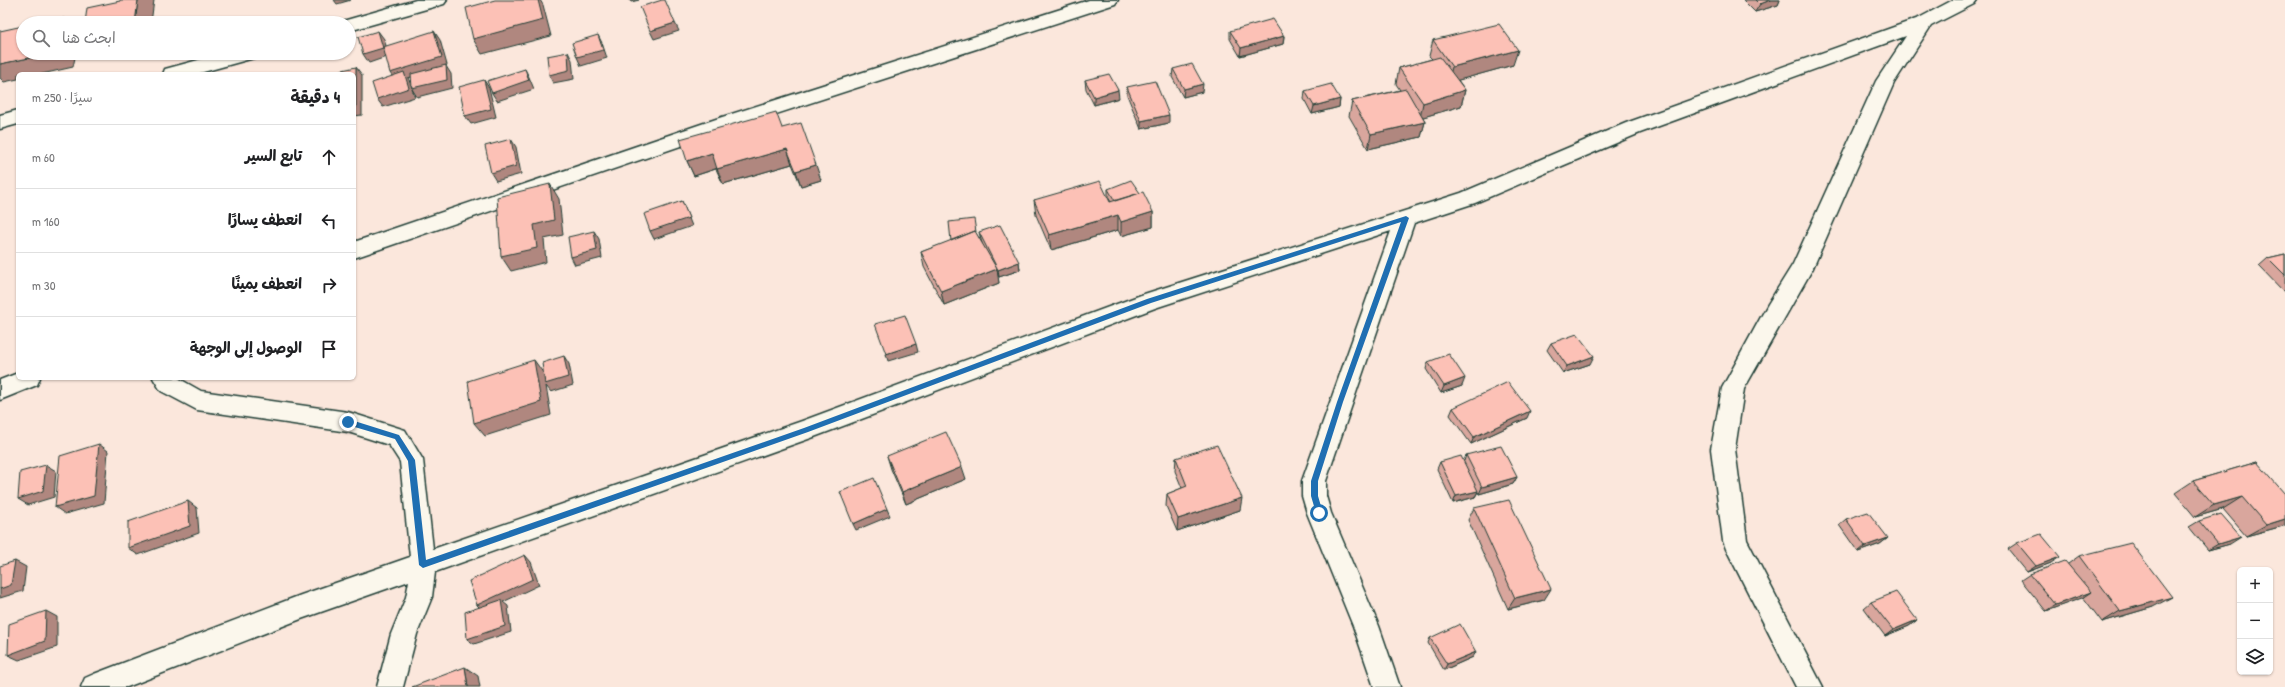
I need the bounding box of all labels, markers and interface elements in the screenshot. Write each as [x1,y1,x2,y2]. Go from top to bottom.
search box [16,16,356,60]
icon: search [30,27,52,49]
text: ابحث هنا [62,27,116,48]
text: 4 دقيقة [290,85,340,108]
text: سيرًا · 250 m [32,88,92,106]
text: تابع السير [245,145,302,166]
icon: ahead [318,146,340,168]
text: 60 m [32,148,55,166]
text: انعطف يسارًا [228,209,302,230]
icon: left [318,210,340,232]
text: 160 m [32,212,60,230]
text: انعطف يمينًا [232,273,302,294]
icon: right [318,274,340,296]
text: 30 m [32,276,56,294]
text: الوصول إلى الوجهة [190,337,302,358]
icon: arrive [318,338,340,360]
route end [339,413,357,431]
route start [1310,504,1328,522]
map controls [2237,567,2273,675]
button: + [2237,567,2273,603]
button: − [2237,603,2273,639]
button: layers [2237,639,2273,675]

